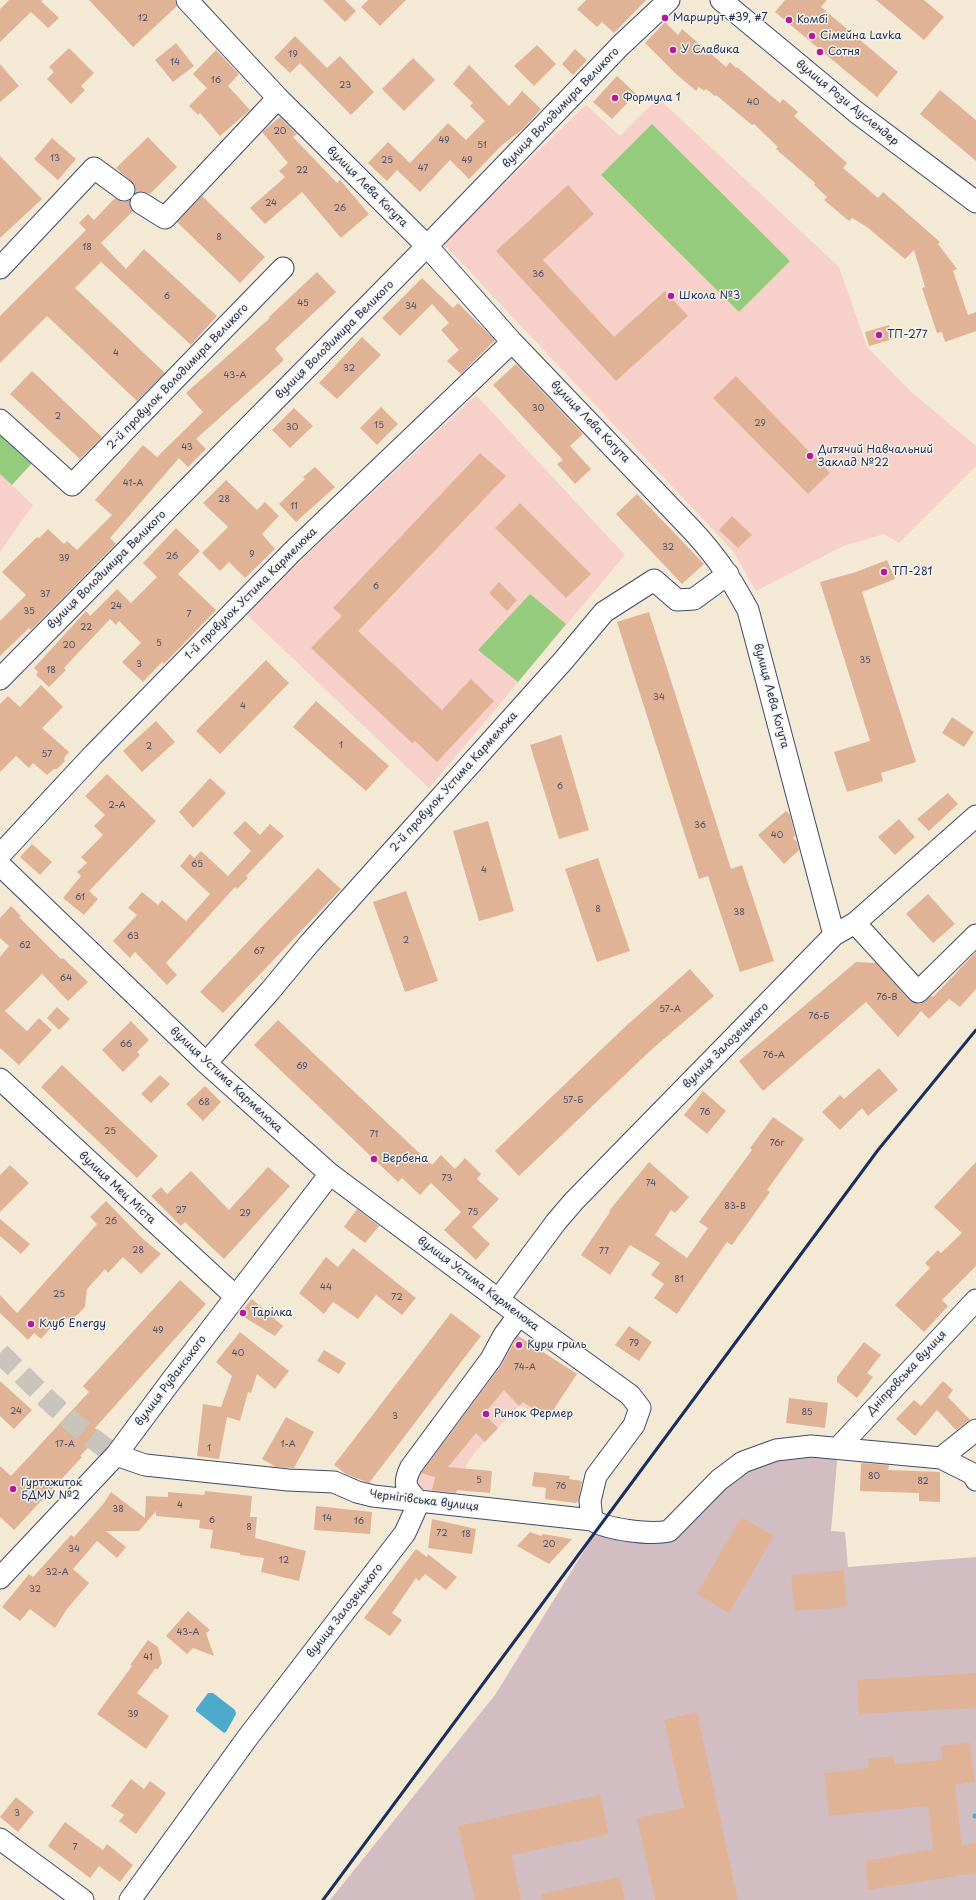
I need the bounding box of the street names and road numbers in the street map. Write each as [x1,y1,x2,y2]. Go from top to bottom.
street label: вулиця Володимира Великого [500,45,622,171]
street label: вулиця Рози Ауслендер [793,57,901,149]
street label: вулиця Лева Когута [324,144,410,230]
street label: вулиця Володимира Великого [273,278,397,402]
street label: 2-й провулок Володимира Великого [105,301,251,453]
street label: вулиця Лева Когута [548,378,632,466]
street label: вулиця Володимира Великого [45,508,169,632]
street label: 1-й провулок Устима Кармелюка [182,525,320,663]
street label: вулиця Лева Когута [751,642,791,750]
street label: 2-й провулок Устима Кармелюка [388,709,520,855]
street label: вулиця Залозецького [680,1000,772,1092]
street label: вулиця Устима Кармелюка [167,1024,285,1136]
street label: вулиця Мец Міста [76,1149,158,1227]
street label: вулиця Устима Кармелюка [415,1234,541,1334]
street label: Дніпровська вулиця [865,1328,949,1418]
street label: вулиця Руданського [133,1333,209,1429]
street label: Чернігівська вулиця [368,1488,480,1514]
street label: вулиця Залозецького [304,1561,386,1661]

